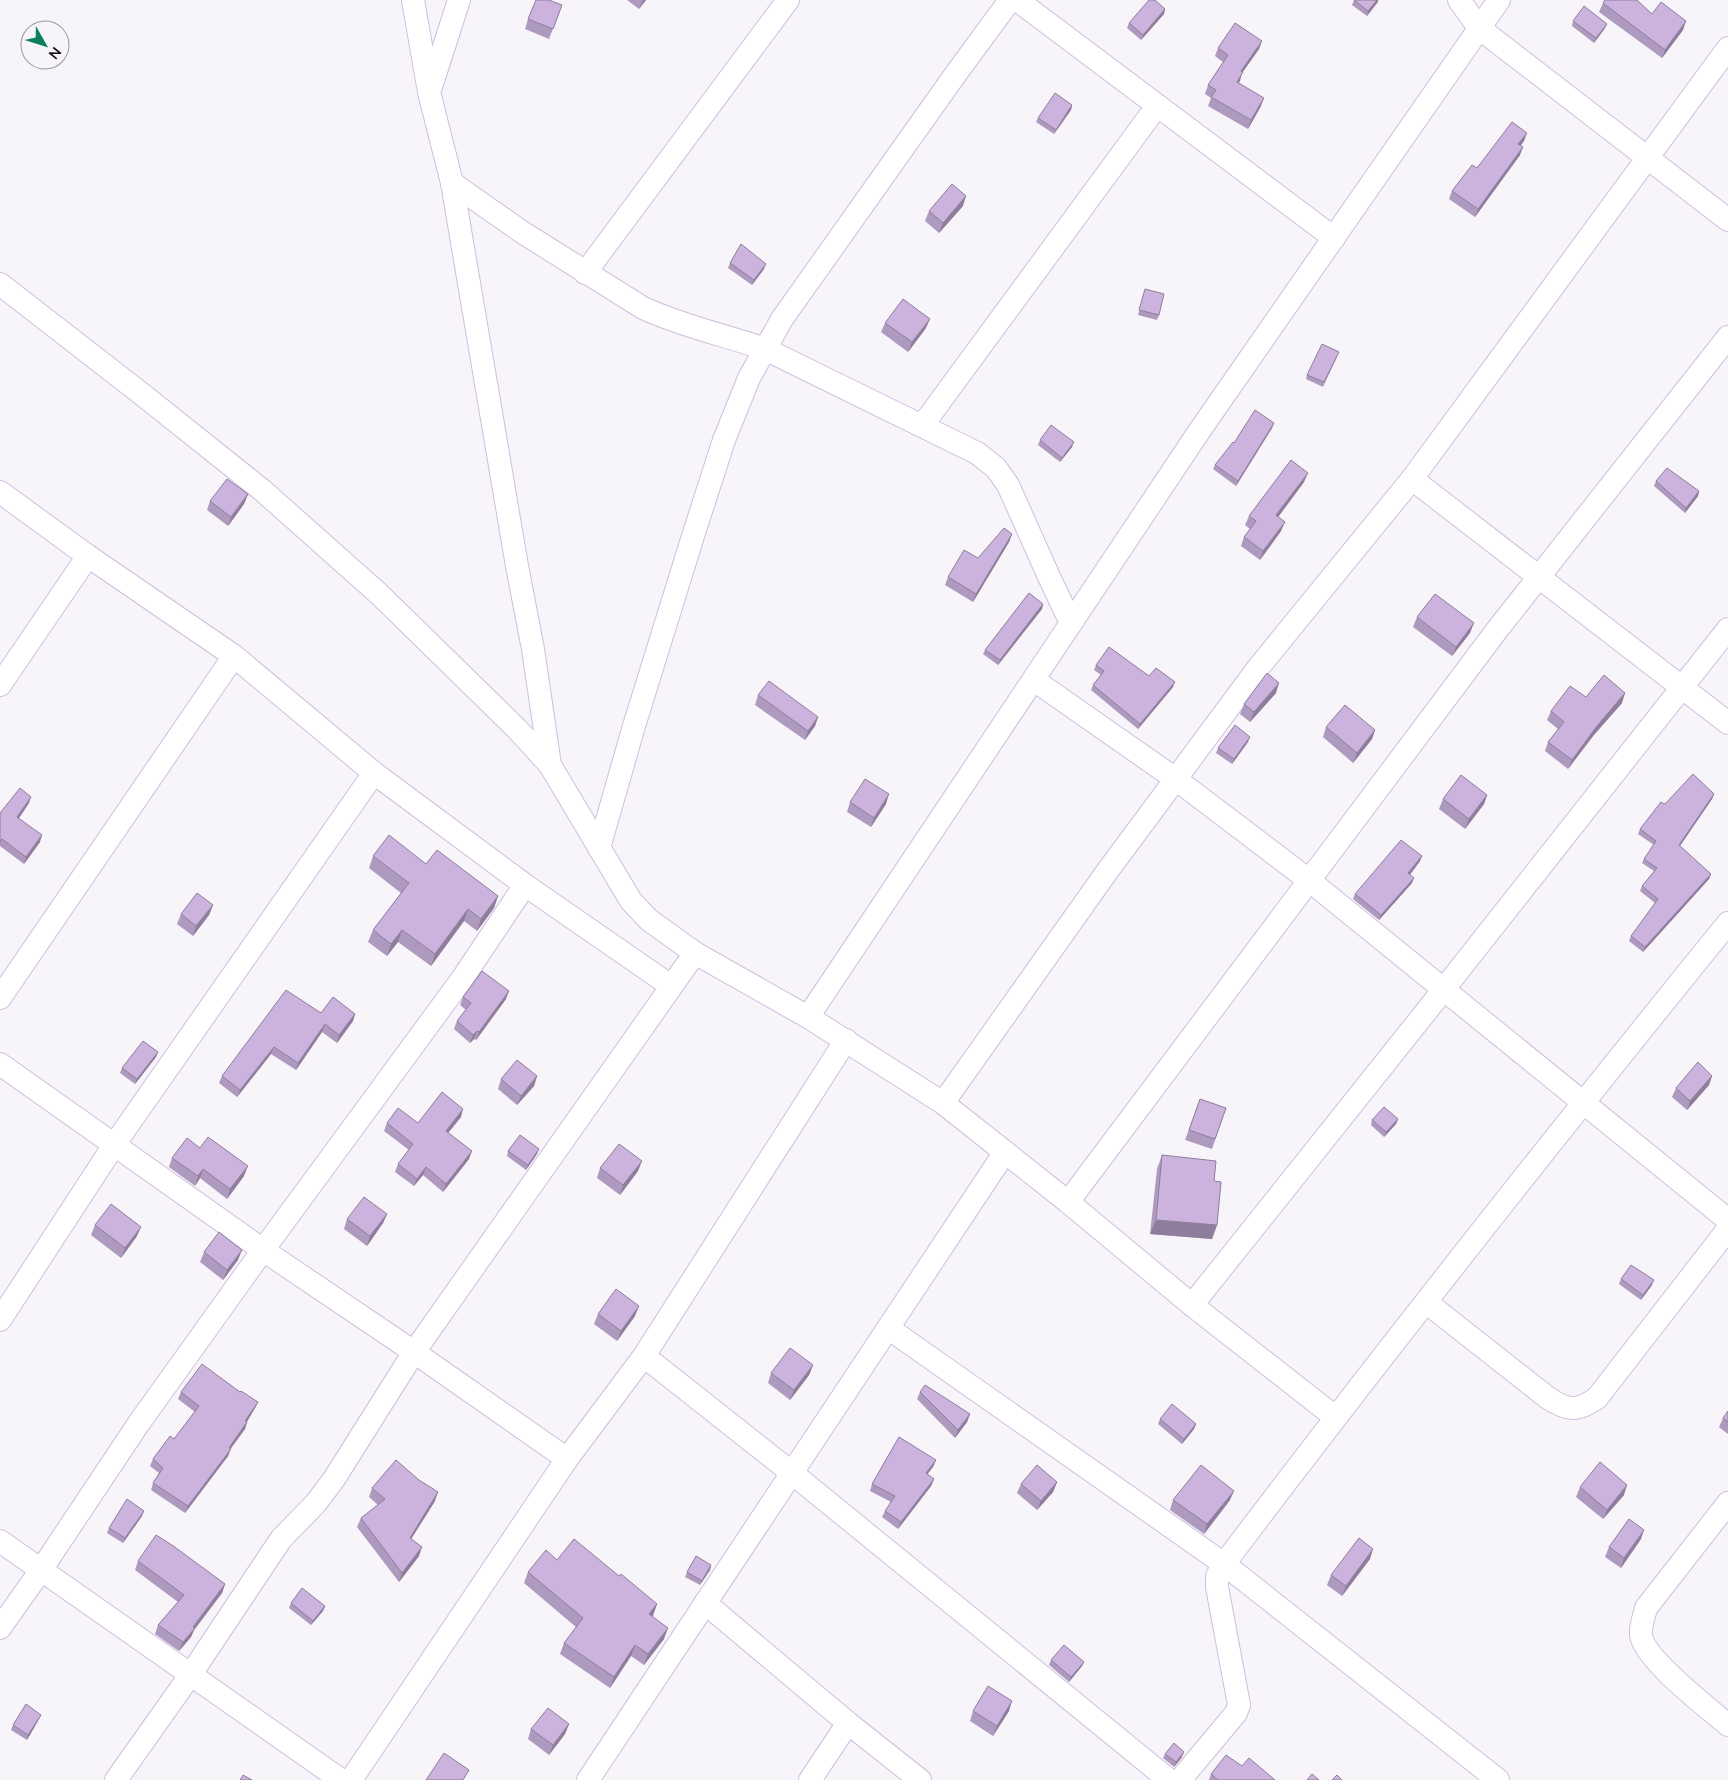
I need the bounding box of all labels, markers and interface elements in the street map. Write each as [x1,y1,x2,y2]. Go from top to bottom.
north arrow [20,20,70,70]
text: N [45,43,65,63]

